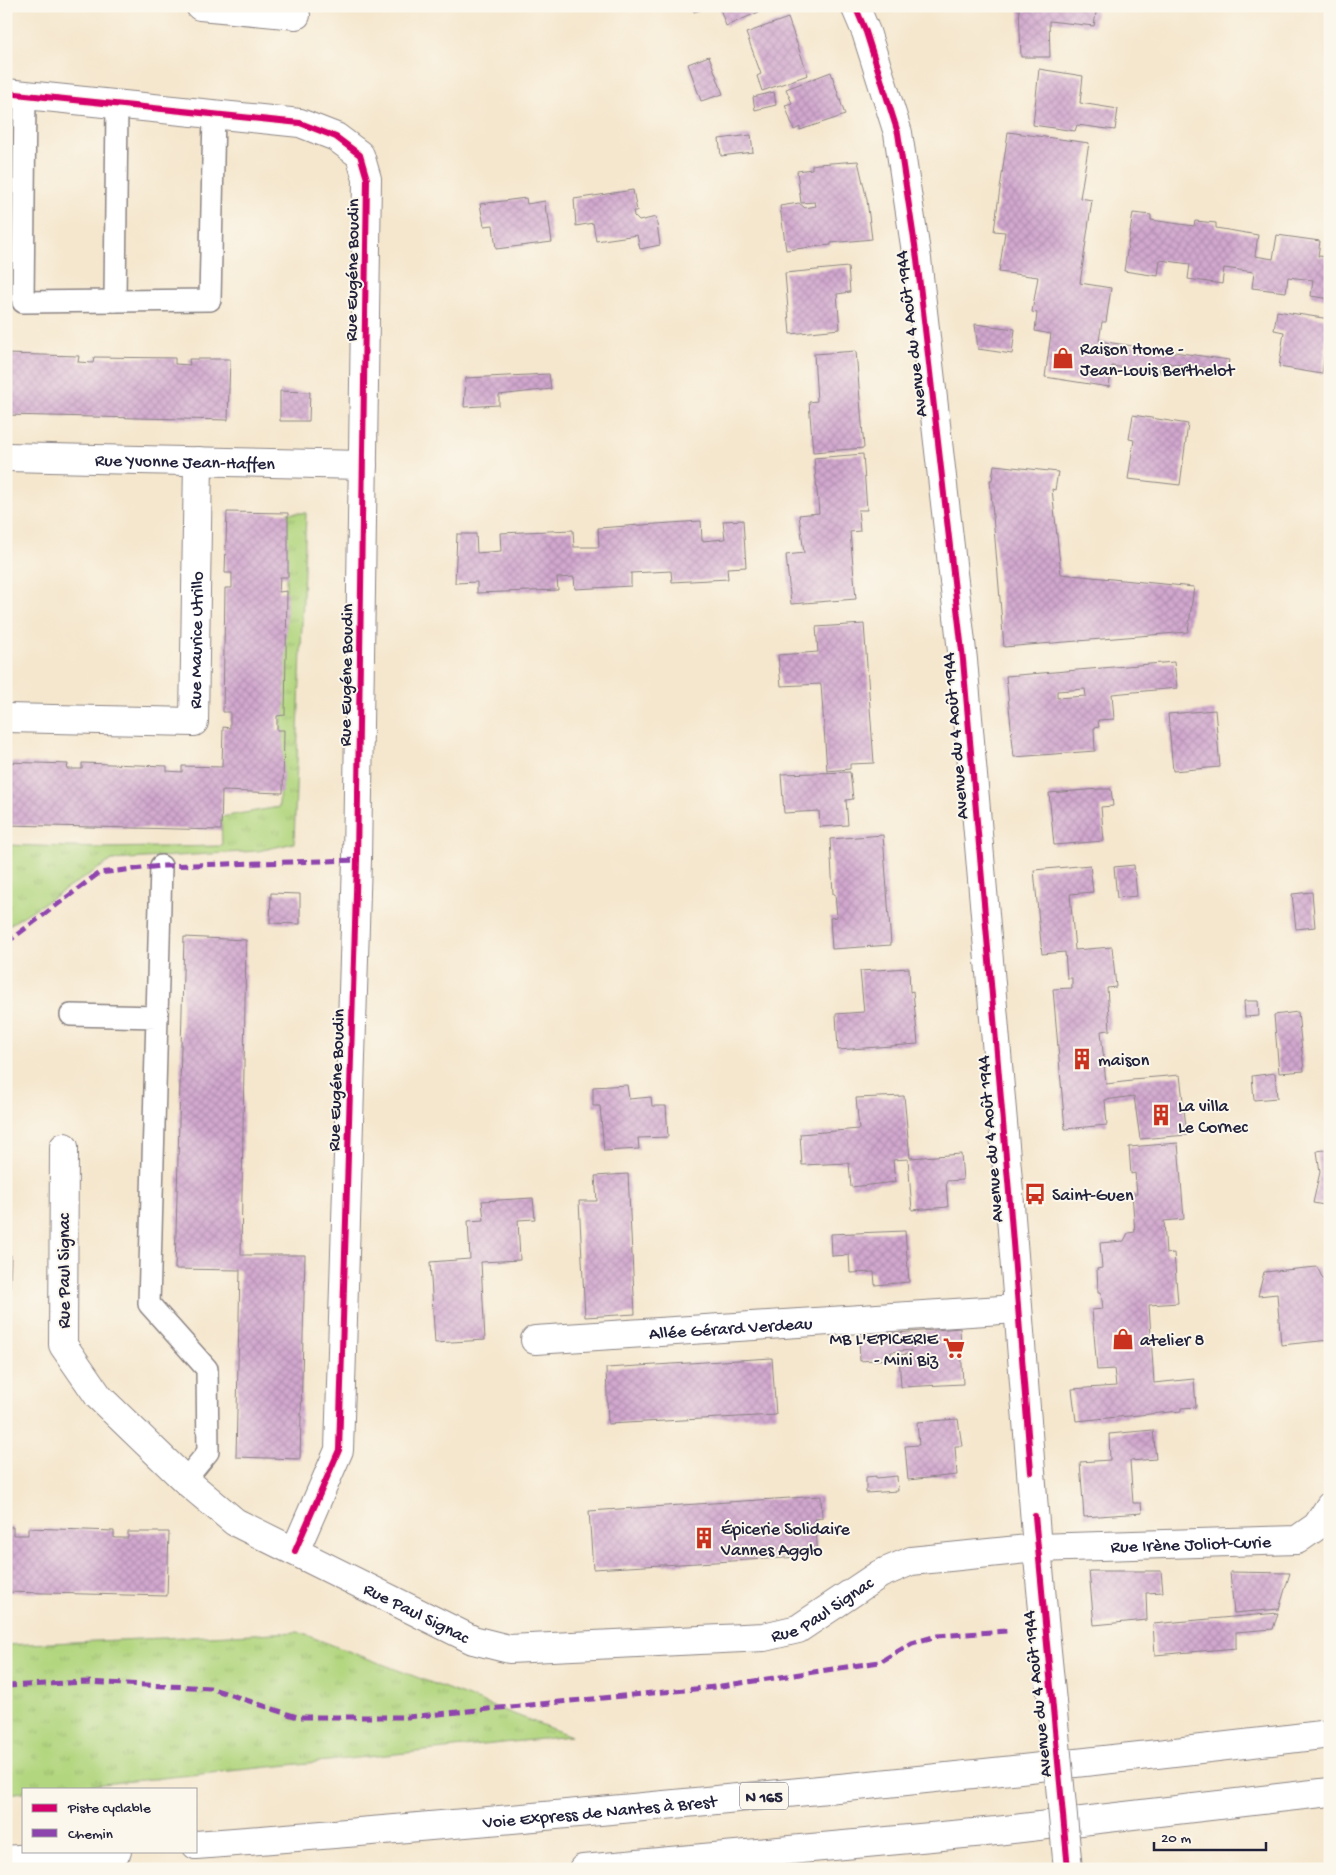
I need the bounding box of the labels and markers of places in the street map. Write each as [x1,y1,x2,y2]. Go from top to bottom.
place label: Raison Home - Jean-Louis Berthelot [1080,340,1236,382]
shop icon: Raison Home - Jean-Louis Berthelot [1050,345,1076,371]
building icon: maison [1069,1046,1095,1072]
place label: maison [1098,1051,1150,1072]
place label: La villa Le Cornec [1178,1097,1248,1139]
building icon: La villa Le Cornec [1148,1102,1174,1128]
bus stop icon: Saint-Guen [1022,1181,1048,1207]
place label: Saint-Guen [1052,1186,1134,1207]
shop icon: atelier 8 [1110,1326,1136,1352]
place label: MB L'EPICERIE - Mini Biz [829,1330,939,1372]
place label: atelier 8 [1140,1331,1204,1352]
supermarket icon: MB L'EPICERIE - Mini Biz [941,1335,967,1361]
place label: Épicerie Solidaire Vannes Agglo [720,1520,851,1562]
building icon: Épicerie Solidaire Vannes Agglo [691,1525,717,1551]

